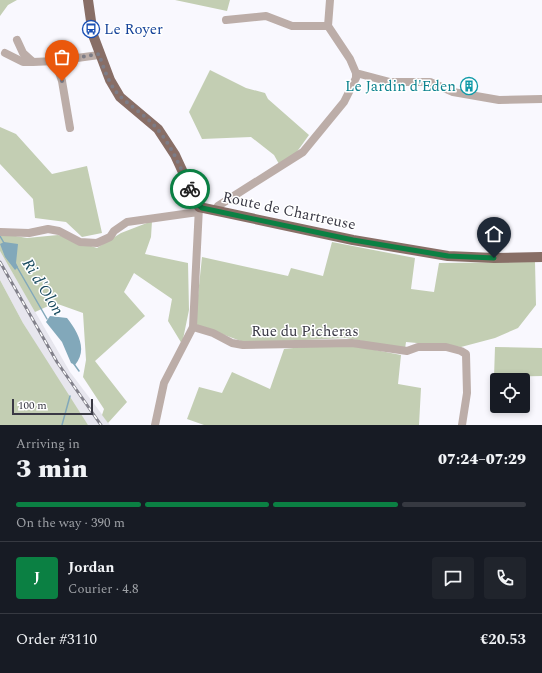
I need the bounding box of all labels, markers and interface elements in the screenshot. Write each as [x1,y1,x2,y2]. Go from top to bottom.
place label: Le Royer [104,18,163,41]
bus stop icon: Le Royer [81,19,101,39]
pin [45,40,79,81]
icon: bag [51,46,73,68]
place label: Le Jardin d'Eden [345,75,456,98]
building icon: Le Jardin d'Eden [459,76,479,96]
courier [170,169,210,209]
icon: bike [179,178,201,200]
street label: Route de Chartreuse [220,186,358,236]
pin [477,217,511,258]
icon: home [483,223,505,245]
water label: Ri d'Olon [16,254,70,321]
street label: Rue du Picheras [251,320,359,343]
map controls [490,373,530,413]
button: locate [490,373,530,413]
scale bar [12,397,93,416]
text: 100 m [18,397,47,414]
text: Arriving in [16,434,80,454]
text: 07:24–07:29 [438,448,526,471]
text: 3 min [16,449,88,489]
text: On the way · 390 m [16,513,125,533]
text: Jordan [68,556,115,579]
button: chat [432,557,474,599]
button: phone [484,557,526,599]
text: J [34,566,40,589]
text: Courier · 4.8 [68,579,138,599]
text: Order #3110 [16,628,97,651]
text: €20.53 [480,628,526,651]

